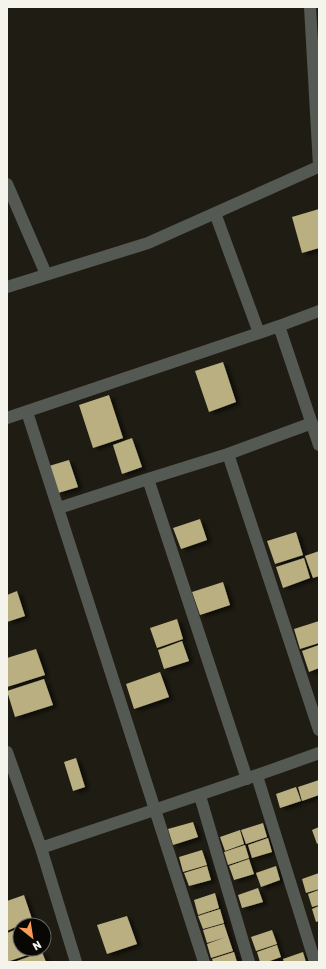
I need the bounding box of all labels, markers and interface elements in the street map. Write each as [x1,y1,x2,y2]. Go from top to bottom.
north arrow [12,917,52,957]
text: N [30,938,43,953]

